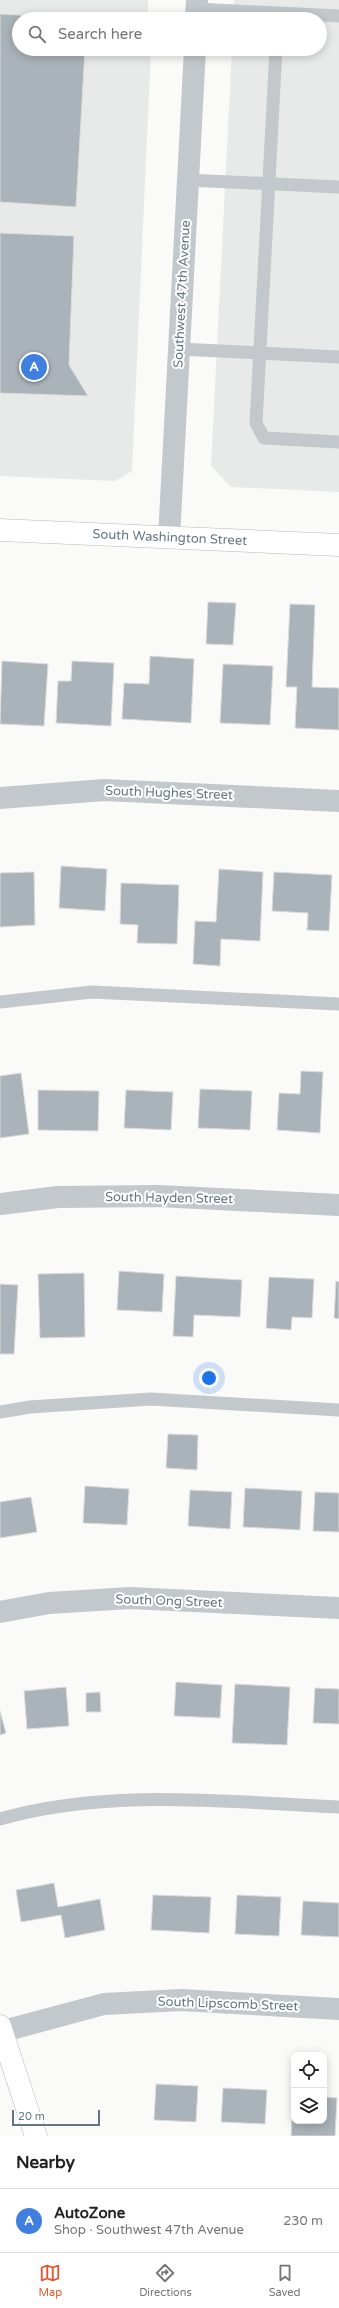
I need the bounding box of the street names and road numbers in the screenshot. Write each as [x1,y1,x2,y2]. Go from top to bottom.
street label: Southwest 47th Avenue [170,220,194,368]
street label: South Washington Street [92,526,248,549]
street label: South Hughes Street [105,783,233,803]
street label: South Hayden Street [105,1189,233,1207]
street label: South Ong Street [115,1591,223,1611]
street label: South Lipscomb Street [157,1994,299,2014]

